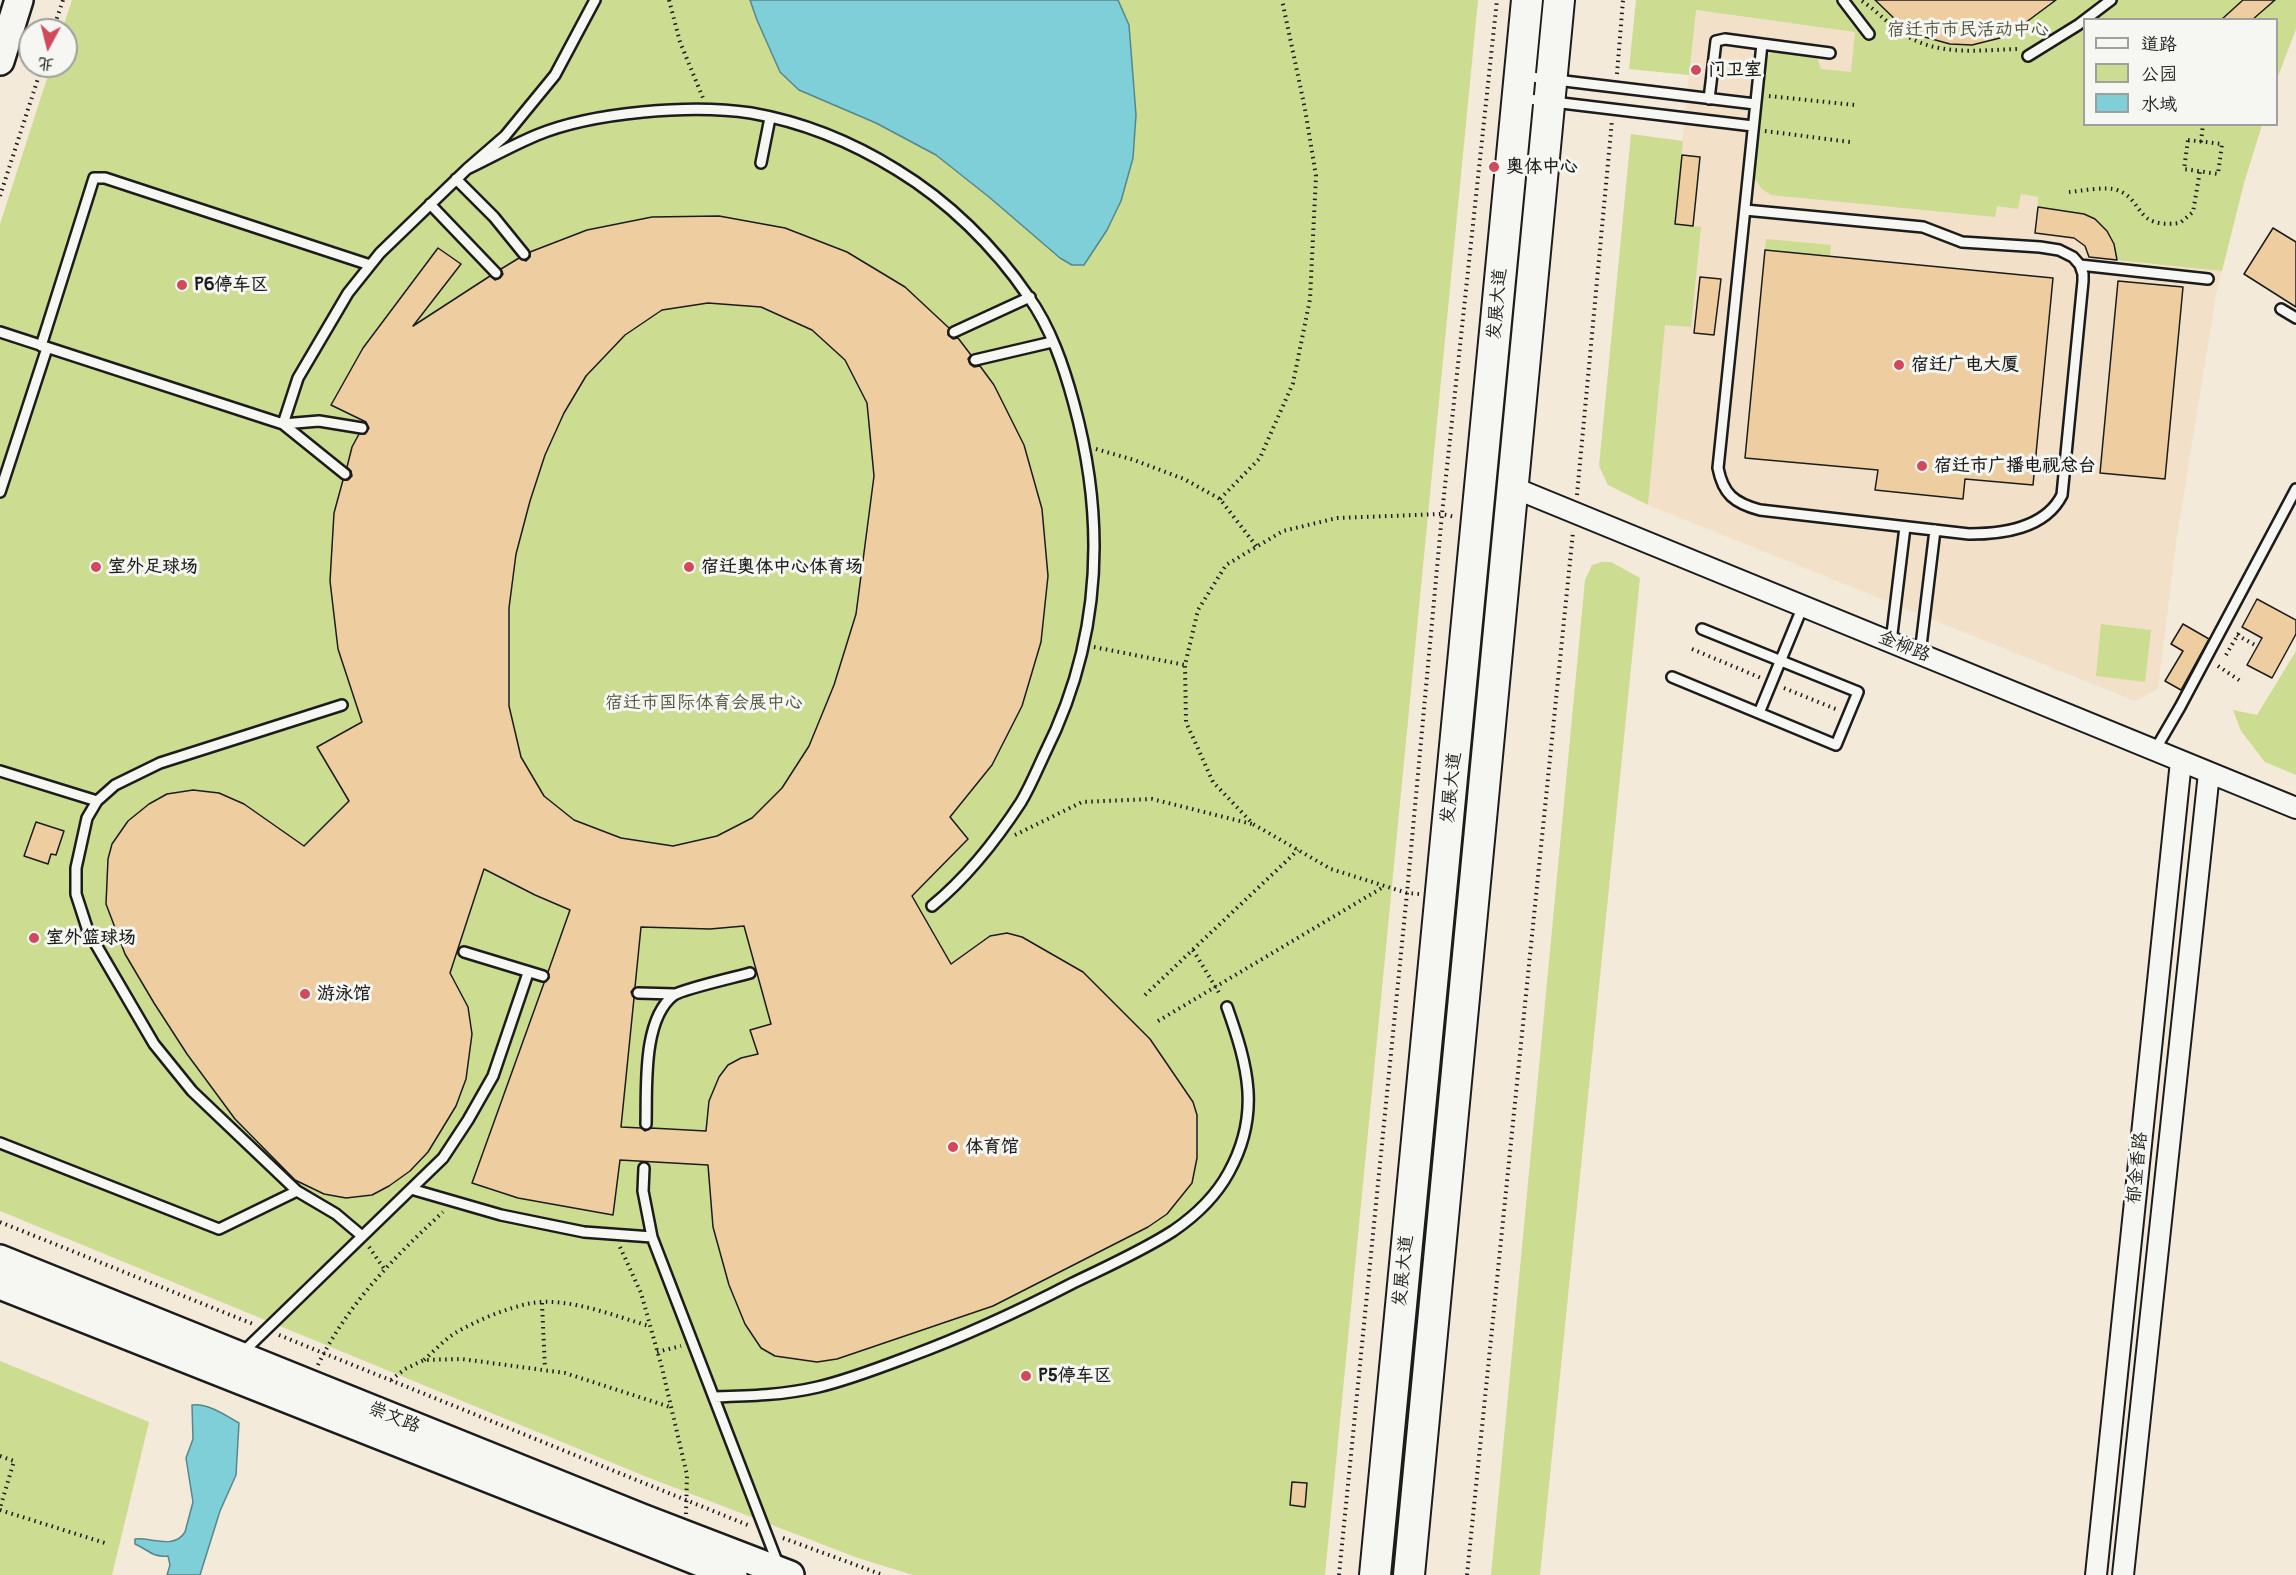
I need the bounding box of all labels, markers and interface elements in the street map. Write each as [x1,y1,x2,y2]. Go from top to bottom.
north arrow [18,18,78,78]
legend [2083,18,2278,126]
park label: 宿迁市市民活动中心 [1887,19,2049,41]
text: 道路 [2141,33,2177,56]
text: 北 [37,53,55,75]
place label: 门卫室 [1708,59,1762,81]
marker: 门卫室 [1689,63,1703,77]
text: 公园 [2141,63,2177,86]
text: 水域 [2141,93,2177,116]
place label: 奥体中心 [1506,156,1578,178]
marker: 奥体中心 [1487,160,1501,174]
street label: 发展大道 [1484,267,1512,341]
place label: P6停车区 [194,274,268,296]
marker: P6停车区 [175,278,189,292]
place label: 宿迁广电大厦 [1911,354,2019,376]
marker: 宿迁广电大厦 [1892,358,1906,372]
place label: 宿迁市广播电视总台 [1934,455,2096,477]
marker: 宿迁市广播电视总台 [1915,459,1929,473]
place label: 室外足球场 [108,556,198,578]
place label: 宿迁奥体中心体育场 [701,556,863,578]
marker: 室外足球场 [89,560,103,574]
marker: 宿迁奥体中心体育场 [682,560,696,574]
street label: 金柳路 [1875,627,1933,667]
park label: 宿迁市国际体育会展中心 [605,692,803,714]
street label: 发展大道 [1437,751,1467,825]
place label: 室外篮球场 [46,927,136,949]
marker: 室外篮球场 [27,931,41,945]
place label: 游泳馆 [317,983,371,1005]
marker: 游泳馆 [298,987,312,1001]
street label: 郁金香路 [2123,1131,2153,1205]
place label: 体育馆 [965,1136,1019,1158]
marker: 体育馆 [946,1140,960,1154]
street label: 发展大道 [1389,1234,1419,1308]
place label: P5停车区 [1038,1365,1112,1387]
marker: P5停车区 [1019,1369,1033,1383]
street label: 崇文路 [365,1398,423,1438]

